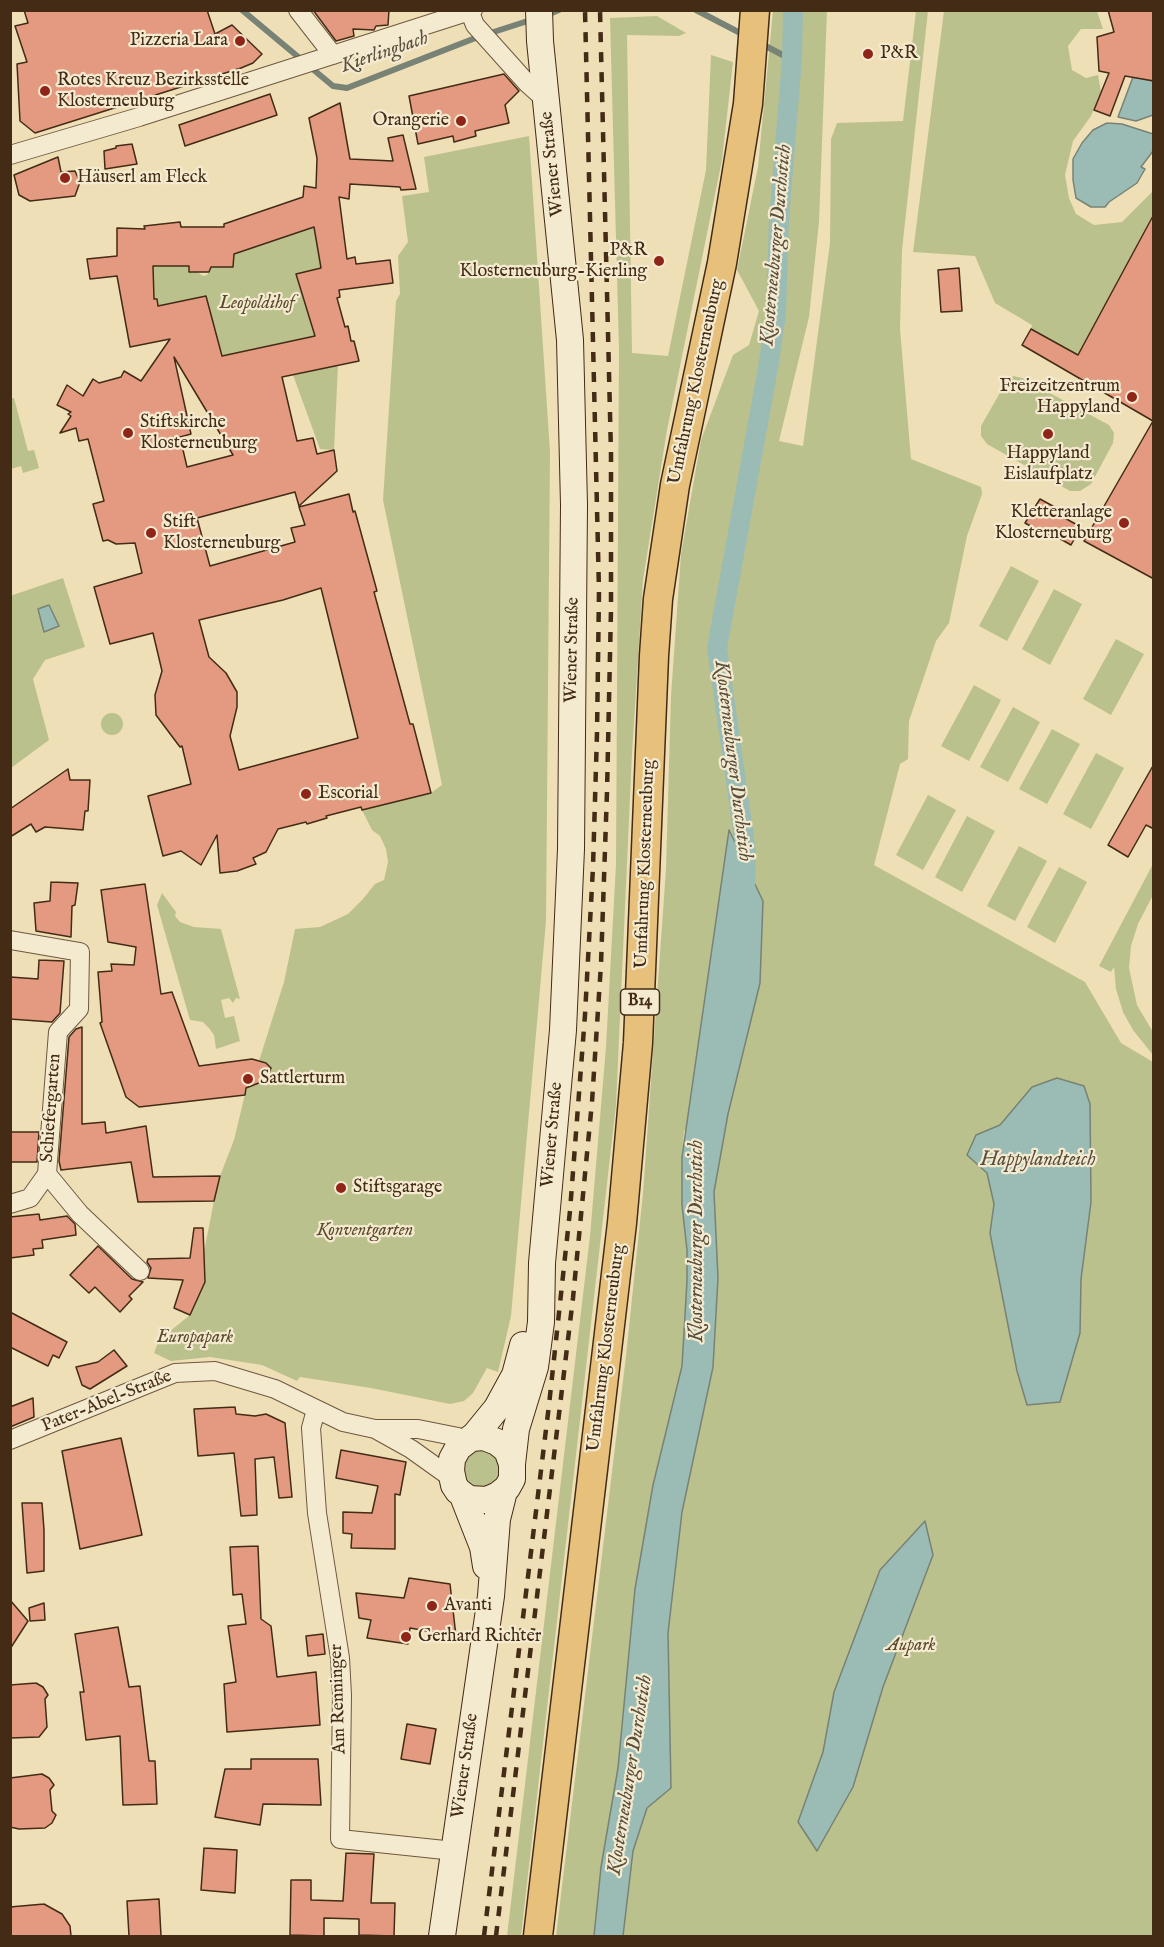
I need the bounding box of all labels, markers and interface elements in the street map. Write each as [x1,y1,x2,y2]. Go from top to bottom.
water label: Kierlingbach [338,27,432,79]
place label: Pizzeria Lara [130,30,228,52]
marker: Pizzeria Lara [233,34,247,48]
place label: P&R [880,43,918,65]
marker: P&R [861,47,875,61]
place label: Rotes Kreuz Bezirksstelle Klosterneuburg [57,70,249,112]
marker: Rotes Kreuz Bezirksstelle Klosterneuburg [38,84,52,98]
place label: Orangerie [372,110,449,132]
street label: Wiener Straße [537,110,569,218]
marker: Orangerie [454,114,468,128]
water label: Klosterneuburger Durchstich [756,143,798,347]
place label: Häuserl am Fleck [77,167,207,189]
marker: Häuserl am Fleck [58,171,72,185]
place label: P&R Klosterneuburg-Kierling [460,240,647,282]
marker: P&R Klosterneuburg-Kierling [652,254,666,268]
street label: Umfahrung Klosterneuburg [665,277,729,487]
park label: Leopoldihof [219,293,295,315]
place label: Freizeitzentrum Happyland [999,376,1120,418]
marker: Freizeitzentrum Happyland [1125,390,1139,404]
place label: Stiftskirche Klosterneuburg [140,412,257,454]
marker: Stiftskirche Klosterneuburg [121,426,135,440]
marker: Happyland Eislaufplatz [1041,427,1055,441]
place label: Happyland Eislaufplatz [1003,443,1093,486]
place label: Kletteranlage Klosterneuburg [995,502,1112,544]
place label: Stift Klosterneuburg [163,512,280,554]
marker: Kletteranlage Klosterneuburg [1117,516,1131,530]
marker: Stift Klosterneuburg [144,526,158,540]
street label: Wiener Straße [561,597,585,703]
water label: Klosterneuburger Durchstich [708,659,756,863]
street label: Umfahrung Klosterneuburg [632,759,660,969]
place label: Escorial [318,783,378,805]
marker: Escorial [299,787,313,801]
road number: B14 [620,989,660,1015]
street label: Schiefergarten [37,1053,67,1163]
place label: Sattlerturm [260,1068,345,1090]
marker: Sattlerturm [241,1072,255,1086]
street label: Wiener Straße [538,1081,568,1189]
water label: Klosterneuburger Durchstich [686,1140,710,1342]
water label: Happylandteich [980,1149,1096,1173]
place label: Stiftsgarage [353,1177,442,1199]
marker: Stiftsgarage [334,1181,348,1195]
park label: Konventgarten [317,1220,413,1242]
street label: Umfahrung Klosterneuburg [584,1243,630,1453]
park label: Europapark [157,1327,233,1349]
street label: Pater-Abel-Straße [39,1366,175,1438]
place label: Avanti [444,1595,492,1617]
marker: Avanti [425,1599,439,1613]
place label: Gerhard Richter [418,1626,541,1648]
marker: Gerhard Richter [399,1630,413,1644]
park label: Aupark [886,1635,936,1657]
street label: Am Renninger [326,1644,352,1754]
water label: Klosterneuburger Durchstich [603,1673,659,1877]
street label: Wiener Straße [448,1712,484,1820]

